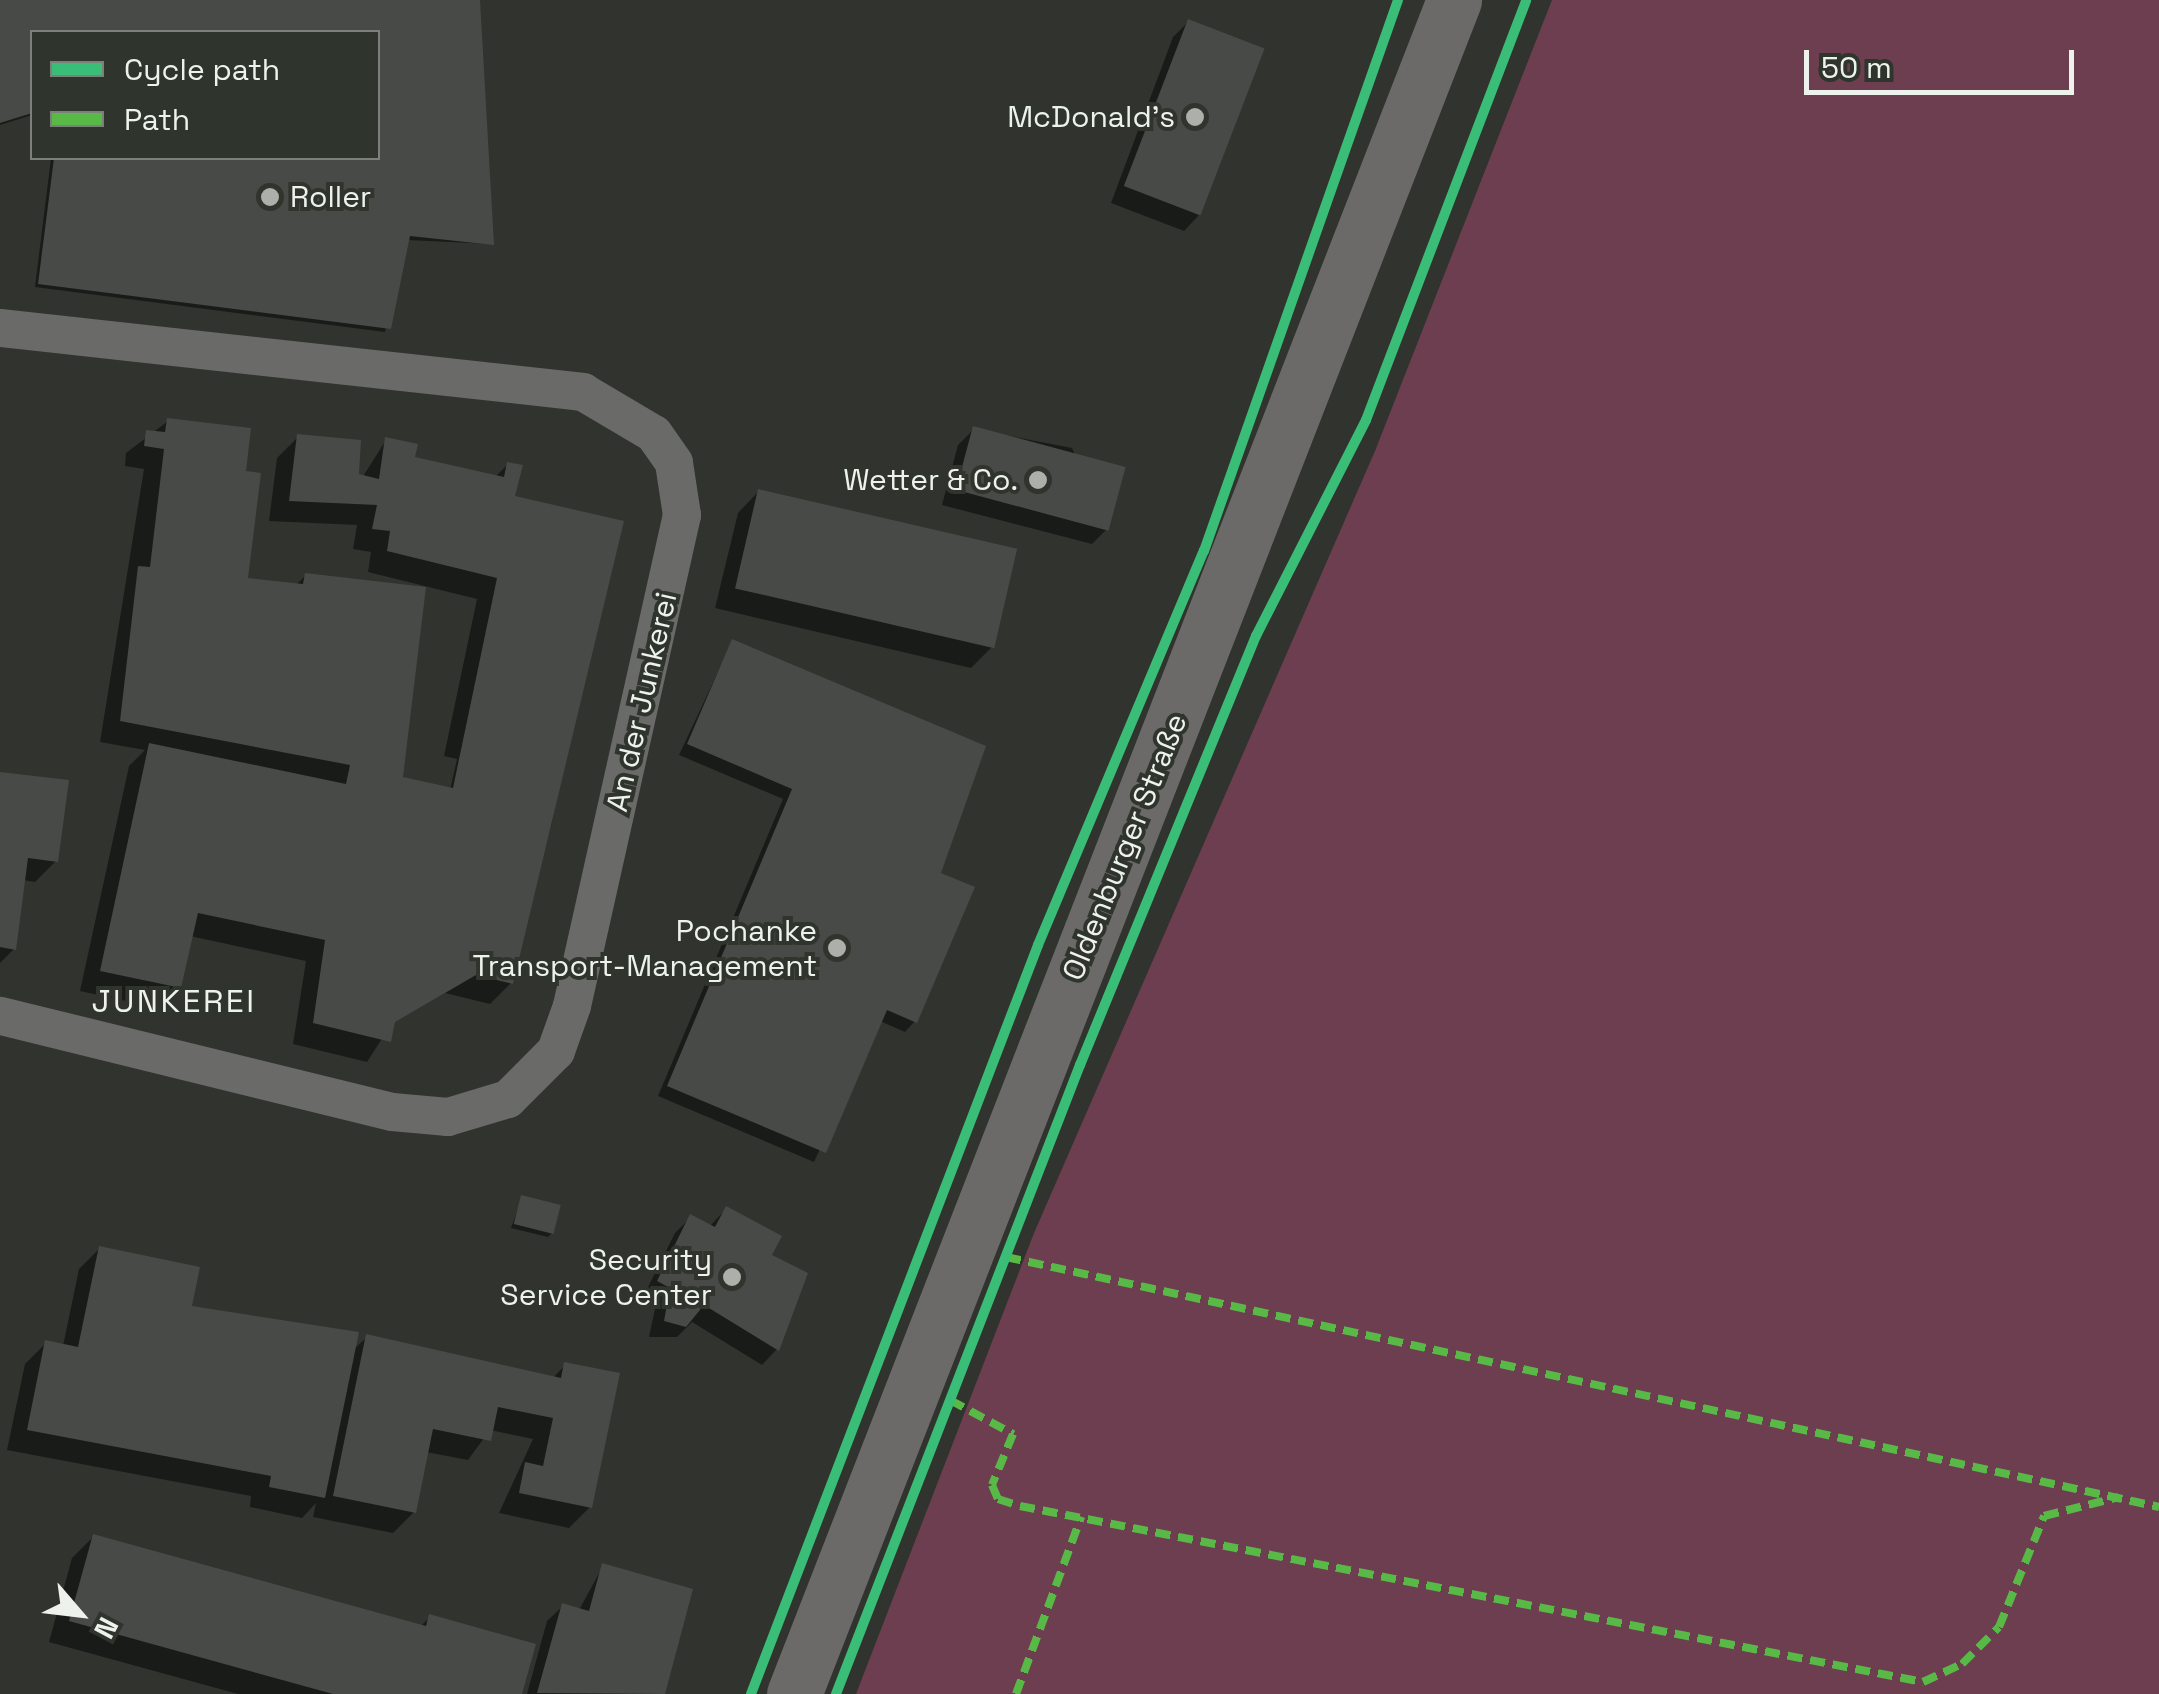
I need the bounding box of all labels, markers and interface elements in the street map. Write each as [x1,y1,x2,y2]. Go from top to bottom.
legend [30,30,380,160]
scale bar [1809,30,2079,92]
text: 50 m [1821,48,1892,87]
text: Cycle path [124,50,280,89]
place label: McDonald's [1007,99,1175,135]
text: Path [124,100,190,139]
marker: McDonald's [1184,106,1206,128]
place label: Roller [290,179,371,215]
marker: Roller [259,186,281,208]
place label: Wetter & Co. [843,462,1018,498]
marker: Wetter & Co. [1027,469,1049,491]
street label: An der Junkerei [599,589,685,815]
street label: Oldenburger Straße [1055,708,1195,986]
place label: Pochanke Transport-Management [472,913,817,984]
marker: Pochanke Transport-Management [826,937,848,959]
district label: JUNKEREI [91,982,257,1020]
place label: Security Service Center [500,1242,712,1312]
marker: Security Service Center [721,1266,743,1288]
north arrow [30,1564,130,1664]
text: N [86,1611,127,1645]

